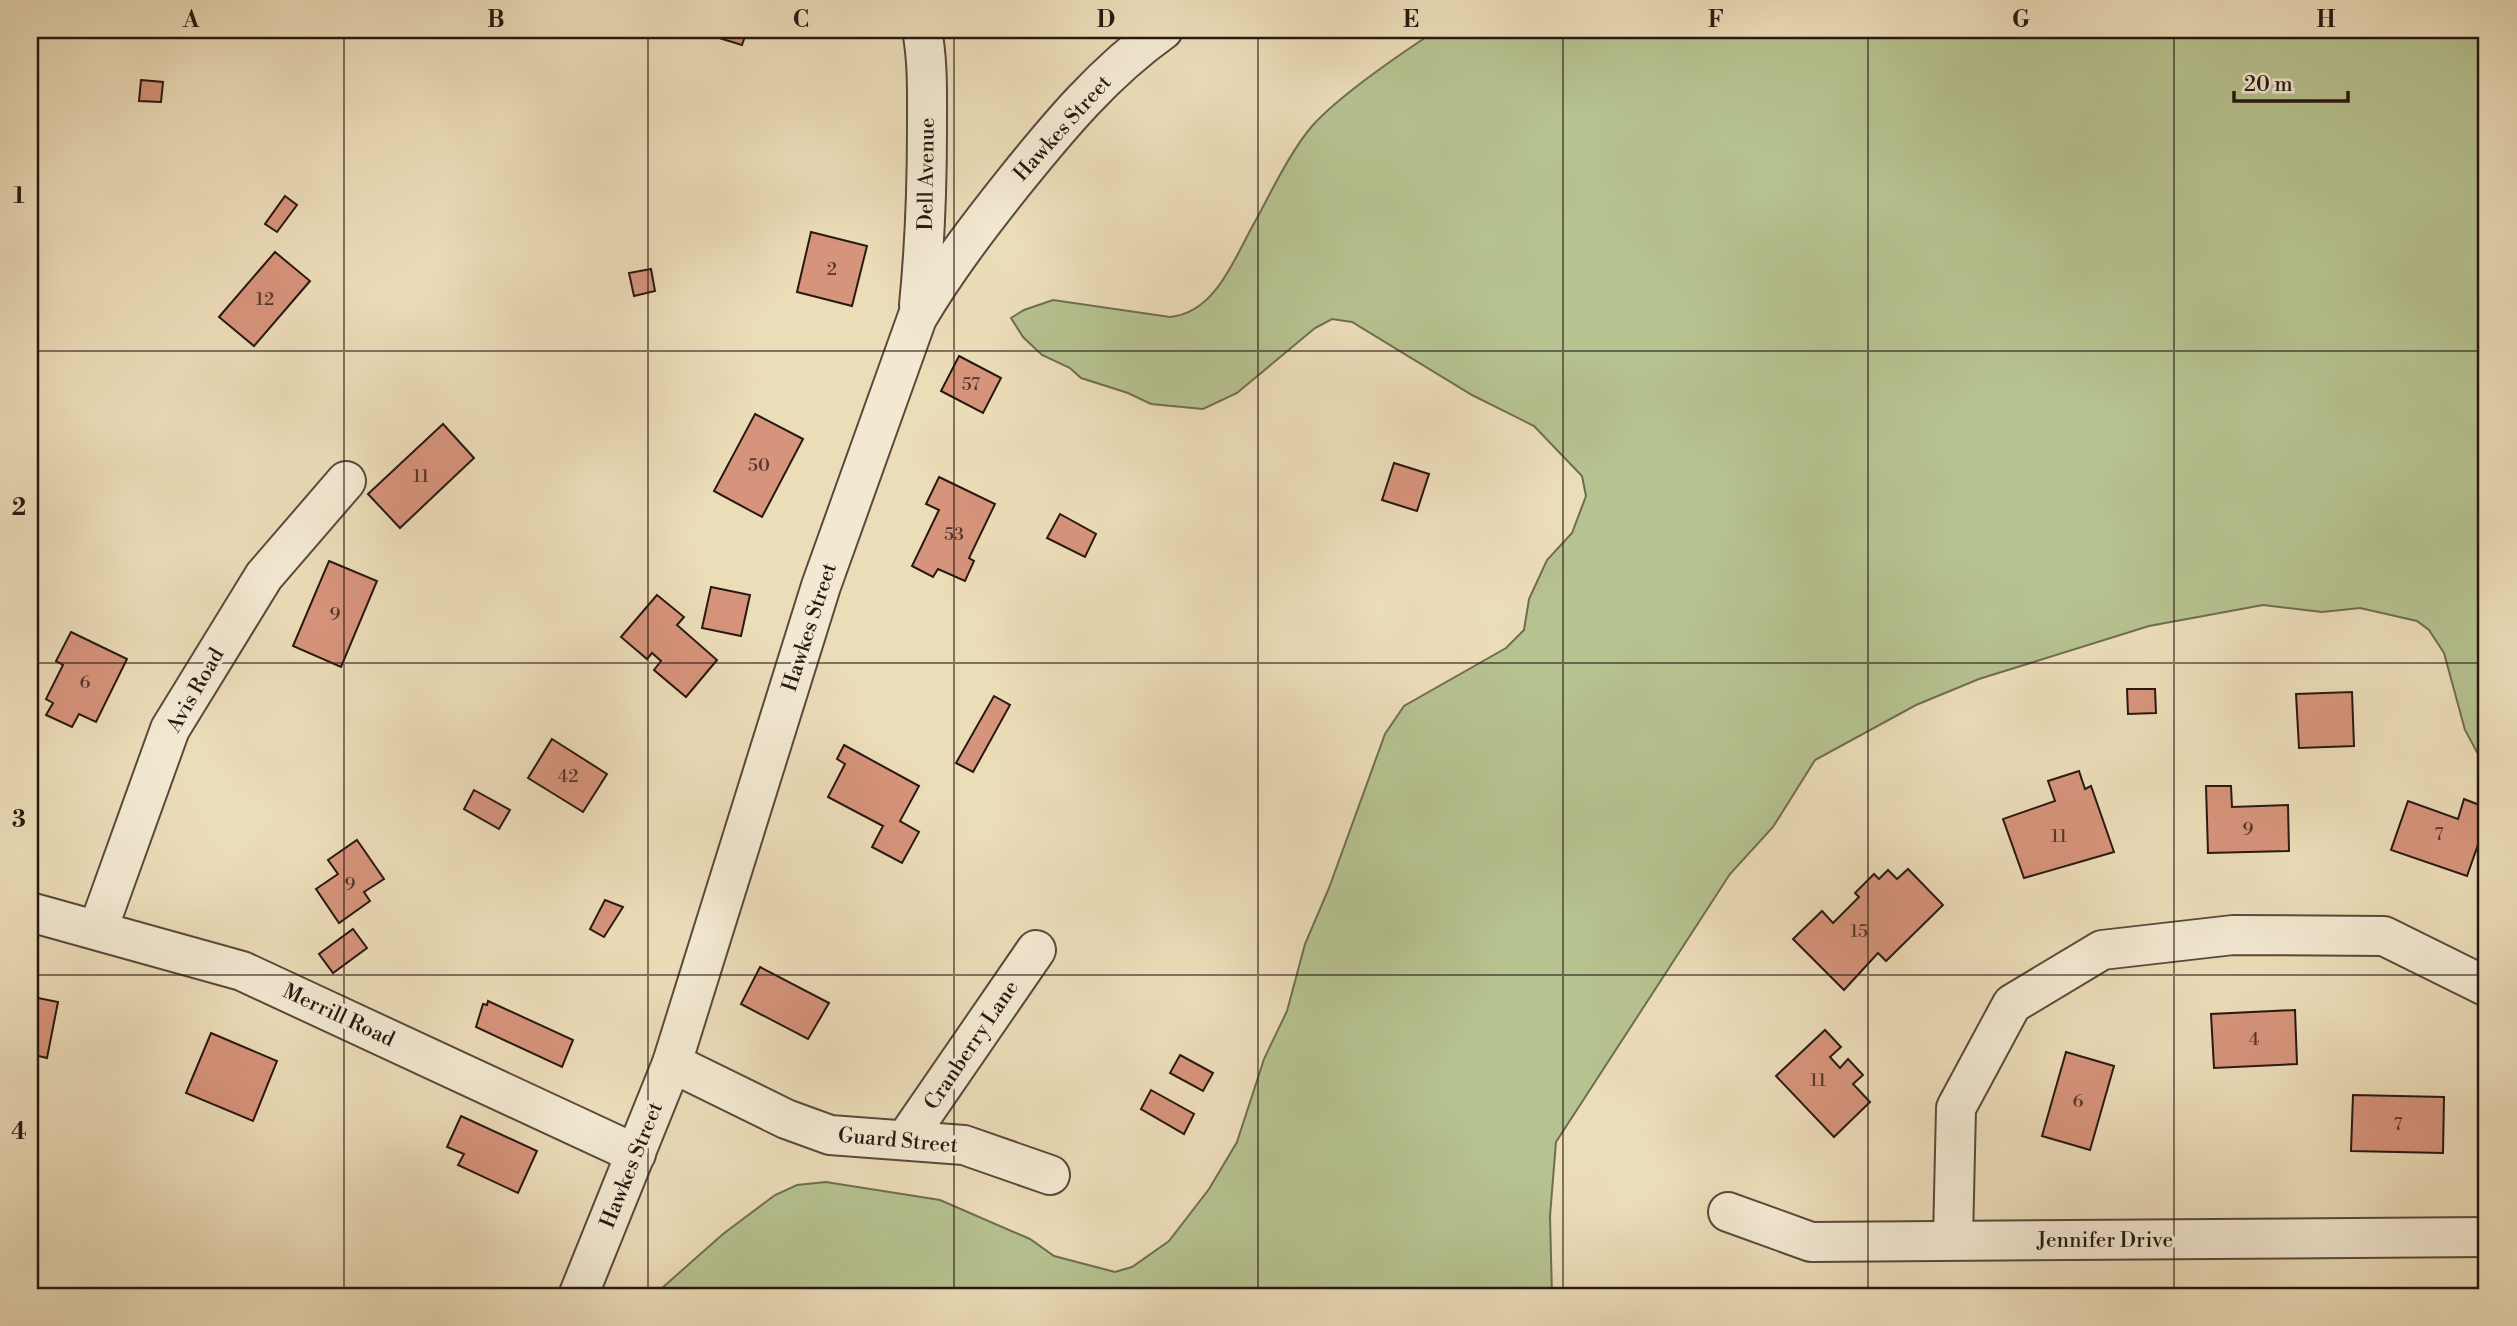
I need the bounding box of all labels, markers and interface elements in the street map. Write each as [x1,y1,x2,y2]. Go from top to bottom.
text: A [182,6,200,34]
text: B [487,6,505,34]
text: C [793,6,809,34]
text: D [1097,6,1115,34]
text: E [1403,6,1419,34]
text: F [1708,6,1724,34]
text: G [2012,6,2030,34]
text: H [2317,6,2336,34]
scale bar [2234,60,2347,104]
street label: Hawkes Street [1008,70,1118,187]
text: 20 m [2244,72,2293,98]
street label: Dell Avenue [913,117,941,231]
text: 1 [13,182,25,210]
house number: 2 [827,258,837,281]
house number: 12 [256,288,274,311]
house number: 57 [962,373,980,396]
house number: 50 [748,454,770,477]
house number: 11 [413,465,429,488]
text: 2 [12,494,26,522]
house number: 53 [944,523,964,546]
street label: Hawkes Street [777,559,843,695]
house number: 9 [330,603,341,626]
street label: Avis Road [161,644,230,738]
house number: 6 [80,671,91,694]
house number: 42 [558,765,578,788]
text: 3 [12,806,26,834]
house number: 9 [2243,818,2254,841]
house number: 7 [2434,823,2444,846]
house number: 11 [2051,825,2067,848]
house number: 9 [345,873,356,896]
house number: 15 [1850,920,1868,943]
street label: Cranberry Lane [919,976,1025,1115]
street label: Merrill Road [278,979,399,1053]
house number: 4 [2249,1028,2260,1051]
house number: 11 [1810,1069,1826,1092]
house number: 6 [2073,1090,2084,1113]
street label: Hawkes Street [595,1098,669,1232]
house number: 7 [2393,1113,2403,1136]
text: 4 [11,1118,27,1146]
street label: Guard Street [837,1123,960,1159]
street label: Jennifer Drive [2036,1228,2173,1254]

